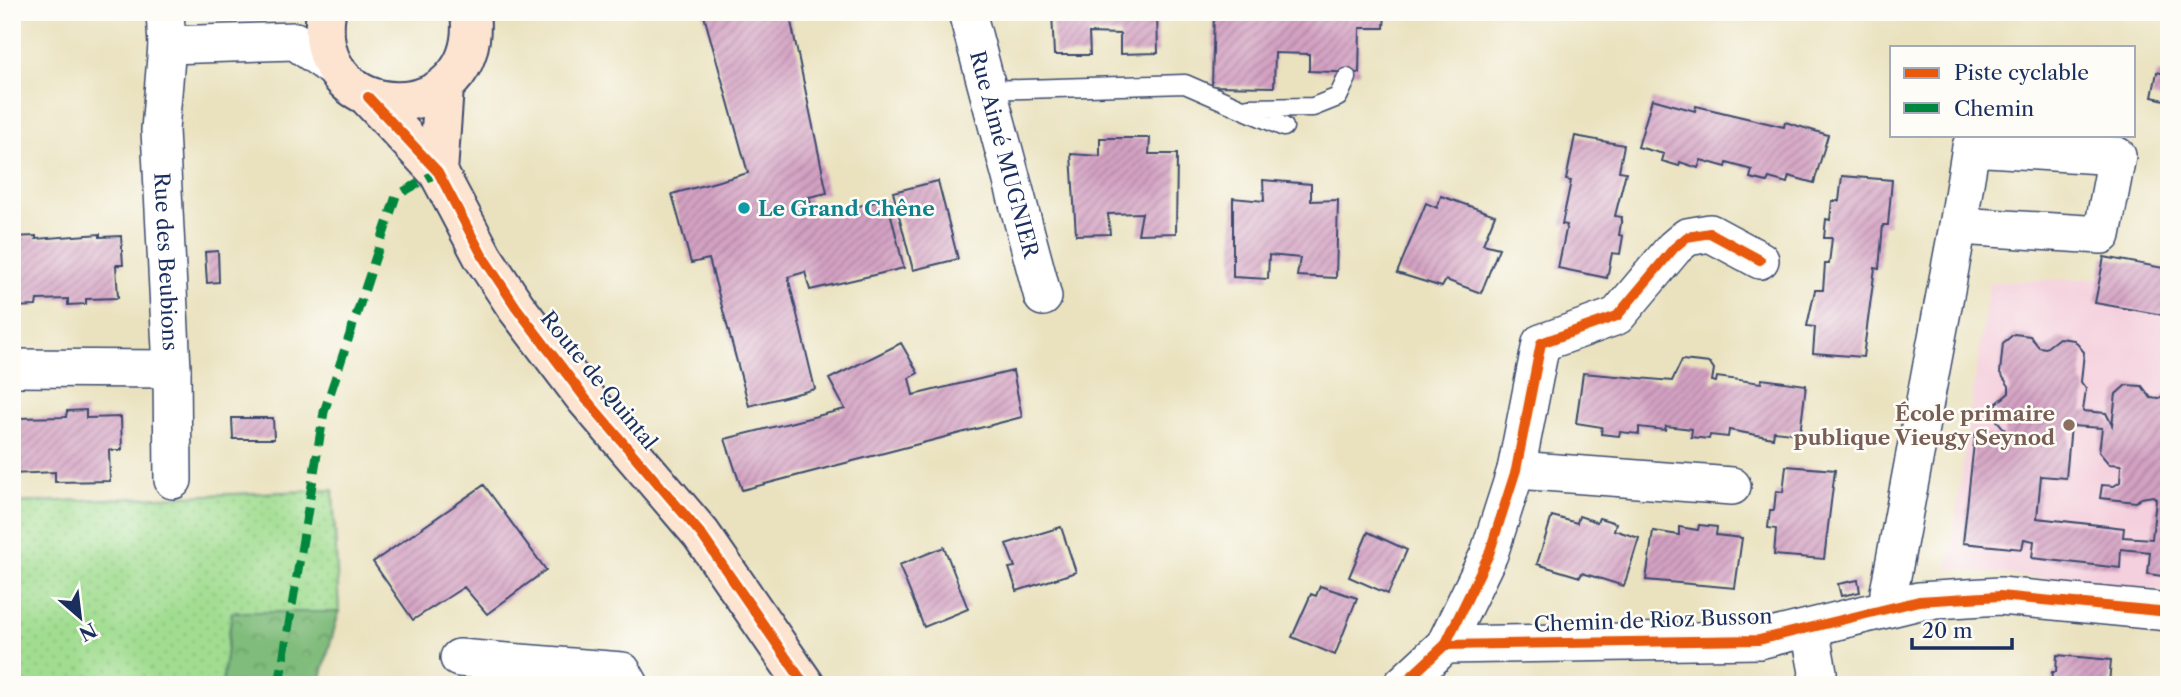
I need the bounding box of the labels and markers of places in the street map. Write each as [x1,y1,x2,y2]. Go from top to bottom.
place label: Le Grand Chêne [758,196,935,221]
marker: Le Grand Chêne [736,200,752,216]
place label: École primaire publique Vieugy Seynod [1794,401,2055,450]
marker: École primaire publique Vieugy Seynod [2061,417,2077,433]

